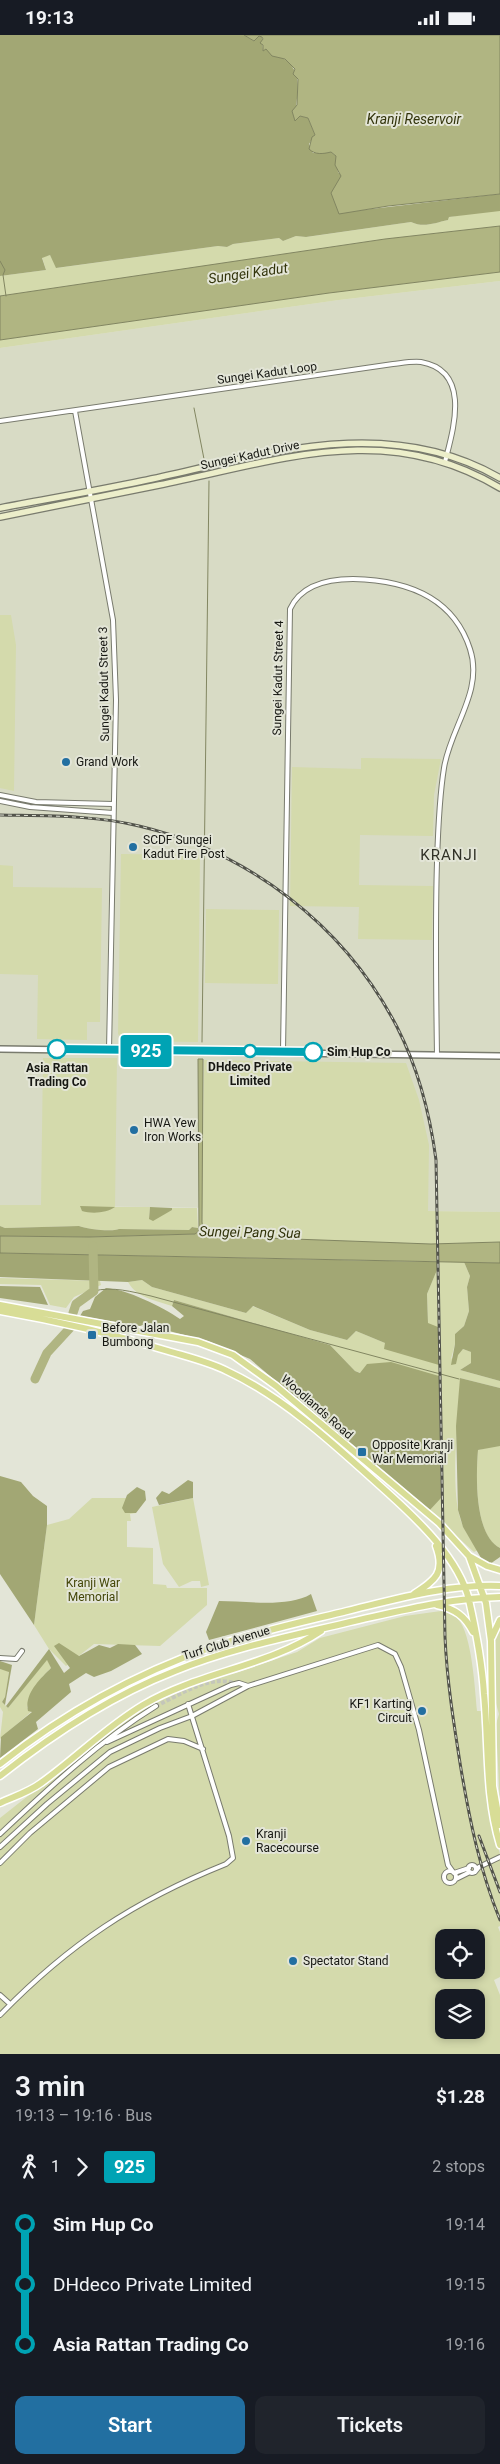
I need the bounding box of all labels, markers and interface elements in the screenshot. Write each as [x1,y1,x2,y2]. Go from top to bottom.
text: 19:13 [25,6,74,29]
water label: Kranji Reservoir [367,111,462,127]
water label: Sungei Kadut [207,259,289,286]
street label: Sungei Kadut Loop [216,359,318,387]
street label: Sungei Kadut Drive [199,438,301,472]
street label: Sungei Kadut Street 4 [270,620,286,736]
street label: Sungei Kadut Street 3 [96,626,112,742]
place label: Grand Work [76,755,139,769]
marker: Grand Work [60,756,72,768]
place label: SCDF Sungei Kadut Fire Post [143,833,225,861]
marker: SCDF Sungei Kadut Fire Post [127,841,139,853]
district label: KRANJI [420,846,478,864]
line badge: 925 [117,1035,175,1067]
marker: Asia Rattan Trading Co [47,1039,67,1059]
text: 925 [131,1040,161,1061]
marker: Sim Hup Co [303,1042,323,1062]
marker: DHdeco Private Limited [243,1044,257,1058]
place label: Sim Hup Co [327,1045,391,1059]
place label: DHdeco Private Limited [208,1060,292,1088]
place label: Asia Rattan Trading Co [26,1061,88,1089]
place label: HWA Yew Iron Works [144,1116,201,1144]
marker: HWA Yew Iron Works [128,1124,140,1136]
water label: Sungei Pang Sua [199,1223,301,1241]
place label: Before Jalan Bumbong [102,1321,169,1349]
marker: Before Jalan Bumbong [86,1329,98,1341]
street label: Woodlands Road [278,1372,356,1442]
place label: Opposite Kranji War Memorial [372,1438,453,1466]
marker: Opposite Kranji War Memorial [356,1446,368,1458]
park label: Kranji War Memorial [66,1576,120,1604]
street label: Turf Club Avenue [181,1623,271,1663]
place label: KF1 Karting Circuit [349,1697,412,1725]
marker: KF1 Karting Circuit [416,1705,428,1717]
place label: Kranji Racecourse [256,1827,319,1855]
marker: Kranji Racecourse [240,1835,252,1847]
map controls [435,1929,485,2039]
button: locate [435,1929,485,1979]
place label: Spectator Stand [303,1954,389,1968]
marker: Spectator Stand [287,1955,299,1967]
button: layers [435,1989,485,2039]
text: 3 min [15,2070,85,2103]
text: $1.28 [436,2085,485,2108]
text: 19:13 – 19:16 · Bus [15,2106,152,2125]
icon: walk [15,2153,43,2181]
icon: forward [68,2153,96,2181]
text: 925 [114,2156,145,2177]
text: 1 [51,2157,60,2176]
text: 2 stops [432,2157,485,2176]
text: Sim Hup Co [53,2213,154,2236]
text: 19:14 [445,2215,485,2234]
text: DHdeco Private Limited [53,2273,252,2296]
text: 19:15 [445,2275,485,2294]
text: Asia Rattan Trading Co [53,2333,249,2356]
text: 19:16 [445,2335,485,2354]
button: Start [15,2396,245,2454]
button: Tickets [255,2396,485,2454]

